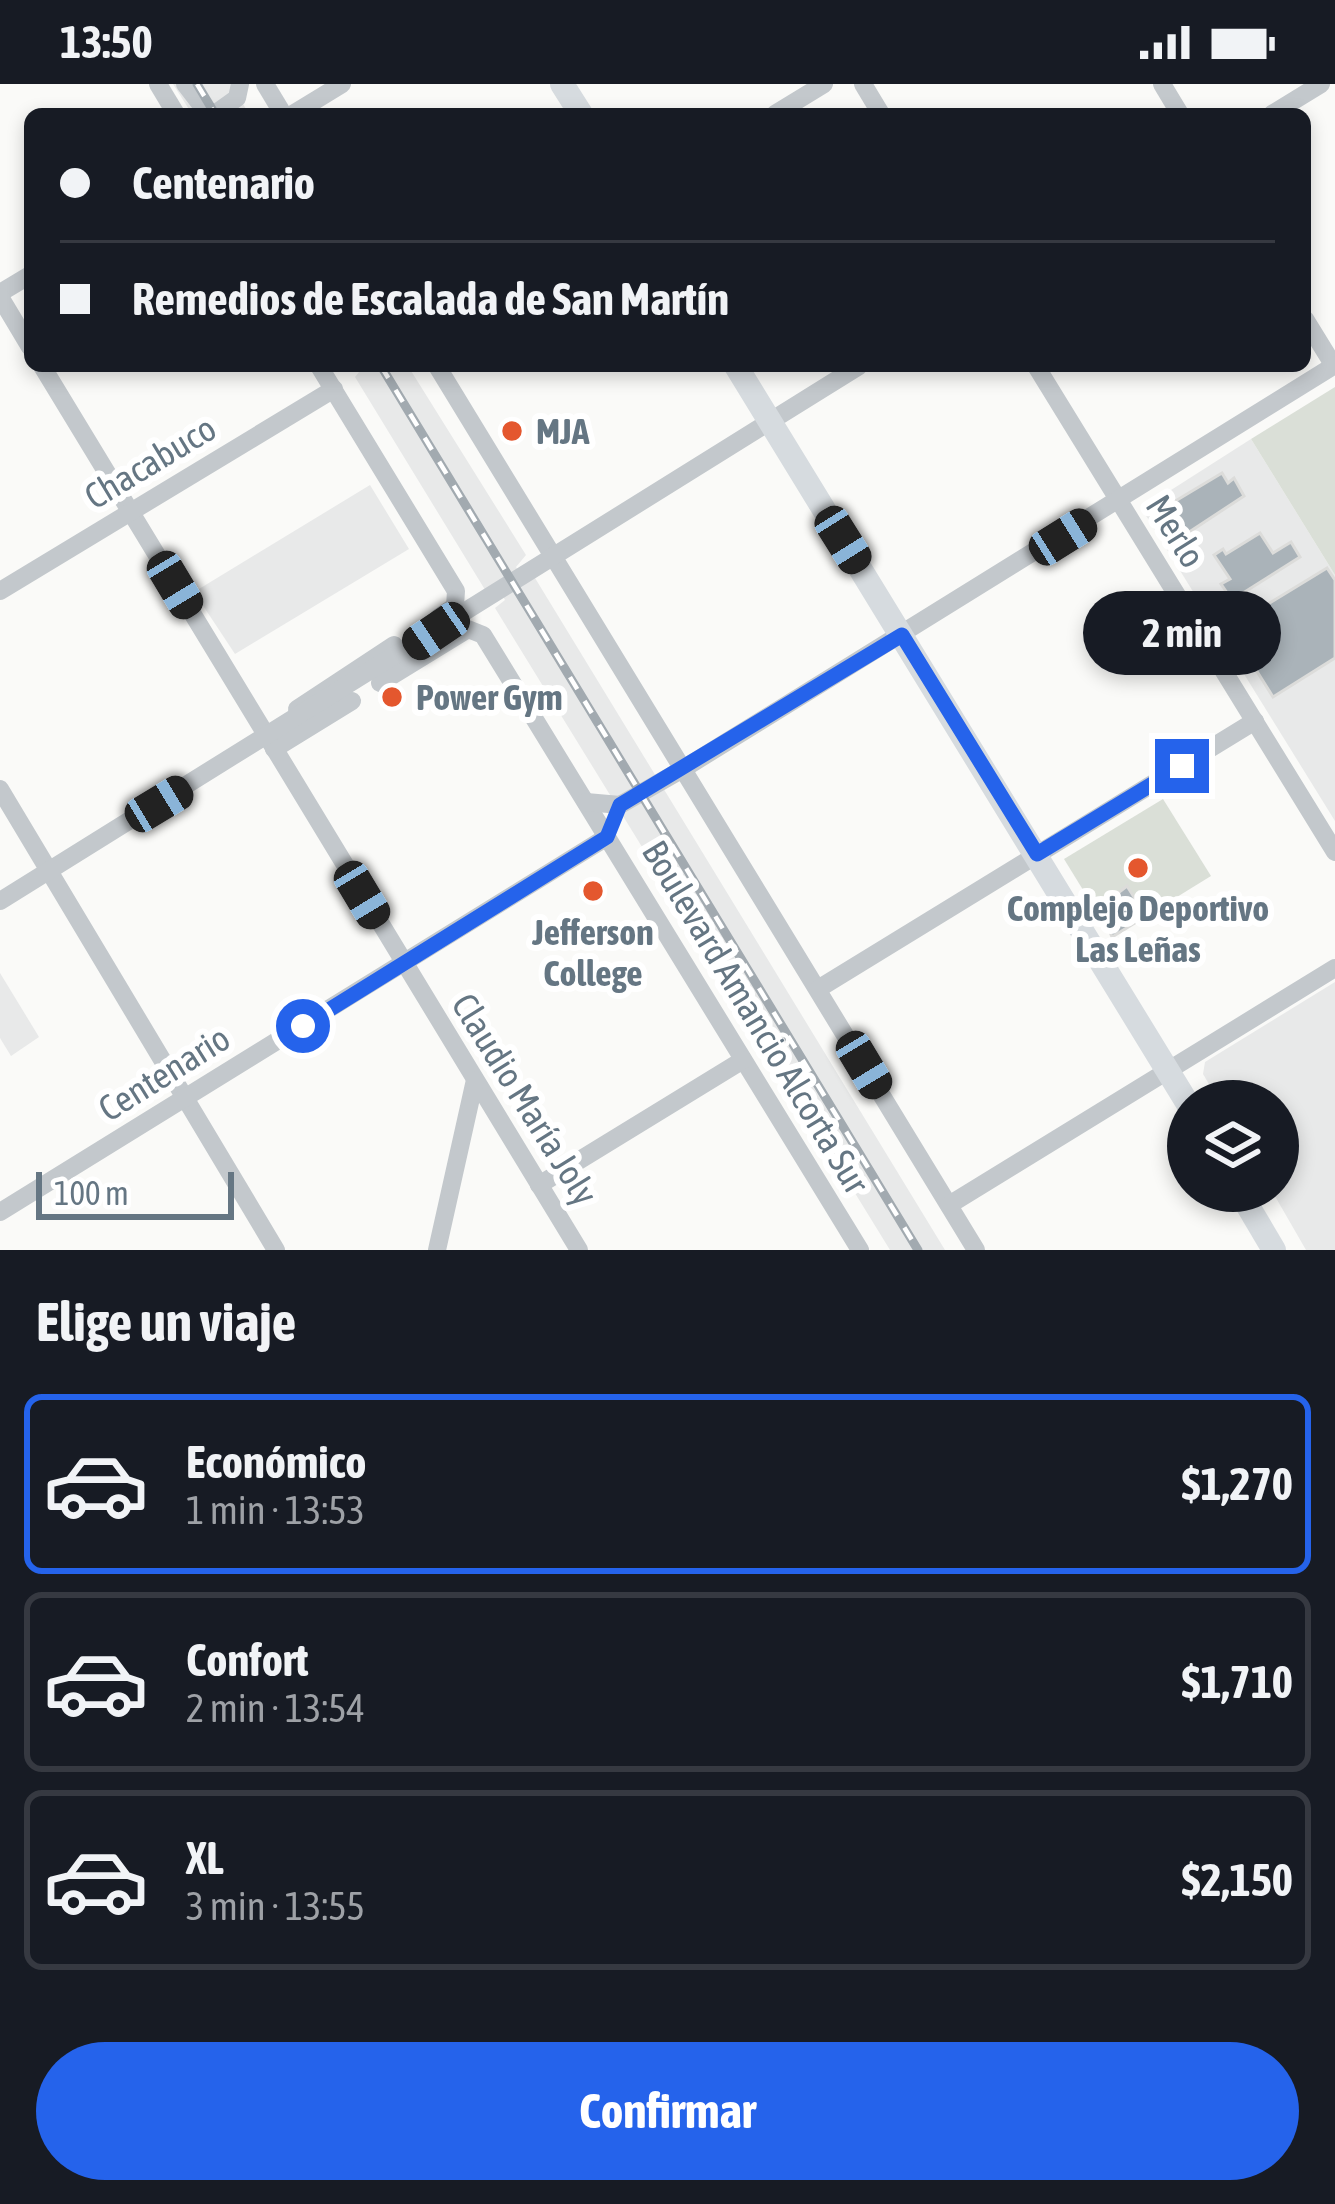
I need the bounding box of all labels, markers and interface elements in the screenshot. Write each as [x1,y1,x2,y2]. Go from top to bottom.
text: 13:50 [60,16,153,68]
text: Centenario [132,157,315,209]
text: Remedios de Escalada de San Martín [132,273,729,325]
street label: Chacabuco [77,407,223,517]
place label: MJA [536,410,590,452]
marker: MJA [499,418,525,444]
street label: Merlo [1138,487,1214,575]
car [809,500,877,580]
car [1023,503,1103,571]
car [141,545,209,625]
callout: 2 min [1083,592,1281,676]
car [396,596,476,666]
text: 2 min [1142,611,1222,655]
place label: Power Gym [416,676,563,718]
marker: Power Gym [379,684,405,710]
route end [1155,739,1209,793]
car [119,770,199,838]
street label: Boulevard Amancio Alcorta Sur [634,833,879,1202]
car [328,855,396,935]
marker: Complejo Deportivo Las Leñas [1125,855,1151,881]
marker: Jefferson College [580,878,606,904]
place label: Complejo Deportivo Las Leñas [1007,887,1269,970]
place label: Jefferson College [531,911,654,994]
street label: Claudio María Joly [443,986,607,1212]
route start [276,999,330,1053]
street label: Centenario [91,1016,237,1130]
car [830,1025,898,1105]
map controls [1167,1080,1299,1212]
button: layers [1167,1080,1299,1212]
scale bar [36,1166,234,1219]
text: 100 m [54,1174,129,1212]
text: Elige un viaje [36,1291,296,1352]
icon: car [42,1430,150,1538]
text: Económico [186,1436,367,1488]
text: $1,270 [1181,1458,1293,1510]
text: 1 min · 13:53 [186,1488,365,1532]
icon: car [42,1628,150,1736]
text: Confort [186,1634,309,1686]
text: $1,710 [1181,1656,1293,1708]
text: 2 min · 13:54 [186,1686,365,1730]
icon: car [42,1826,150,1934]
text: XL [186,1832,224,1884]
text: $2,150 [1181,1854,1293,1906]
text: 3 min · 13:55 [186,1884,365,1928]
button: Confirmar [36,2042,1299,2180]

